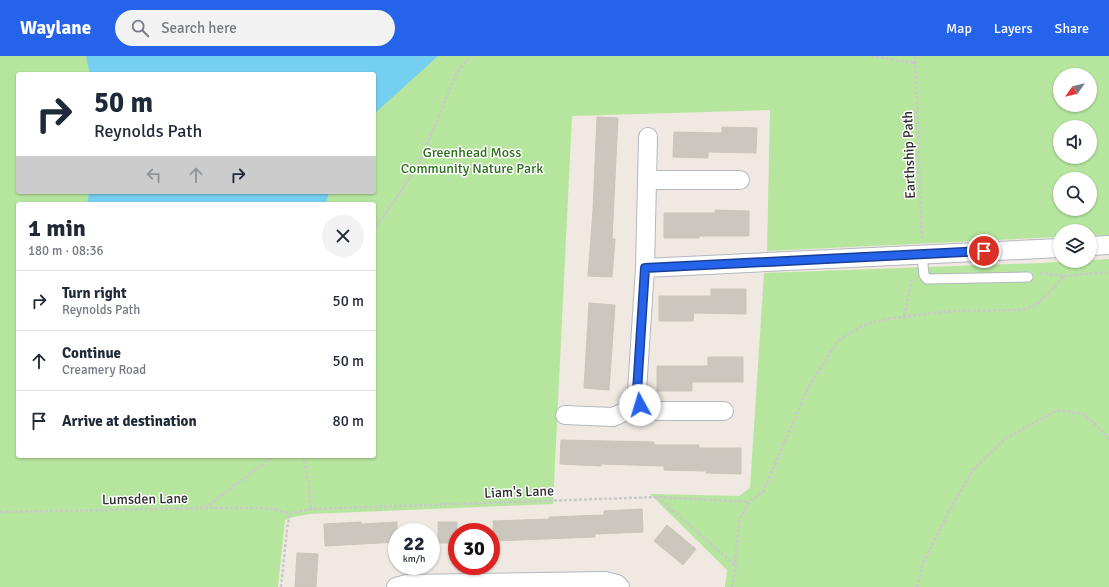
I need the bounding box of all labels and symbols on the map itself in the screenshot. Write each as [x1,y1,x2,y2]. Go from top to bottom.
north arrow [1053,68,1097,112]
street label: Earthship Path [899,111,919,199]
park label: Greenhead Moss Community Nature Park [401,144,543,177]
pin [967,234,1001,268]
position arrow [619,384,661,426]
street label: Liam's Lane [484,482,554,502]
street label: Lumsden Lane [102,490,188,508]
speed limit sign: 30 [448,523,500,575]

